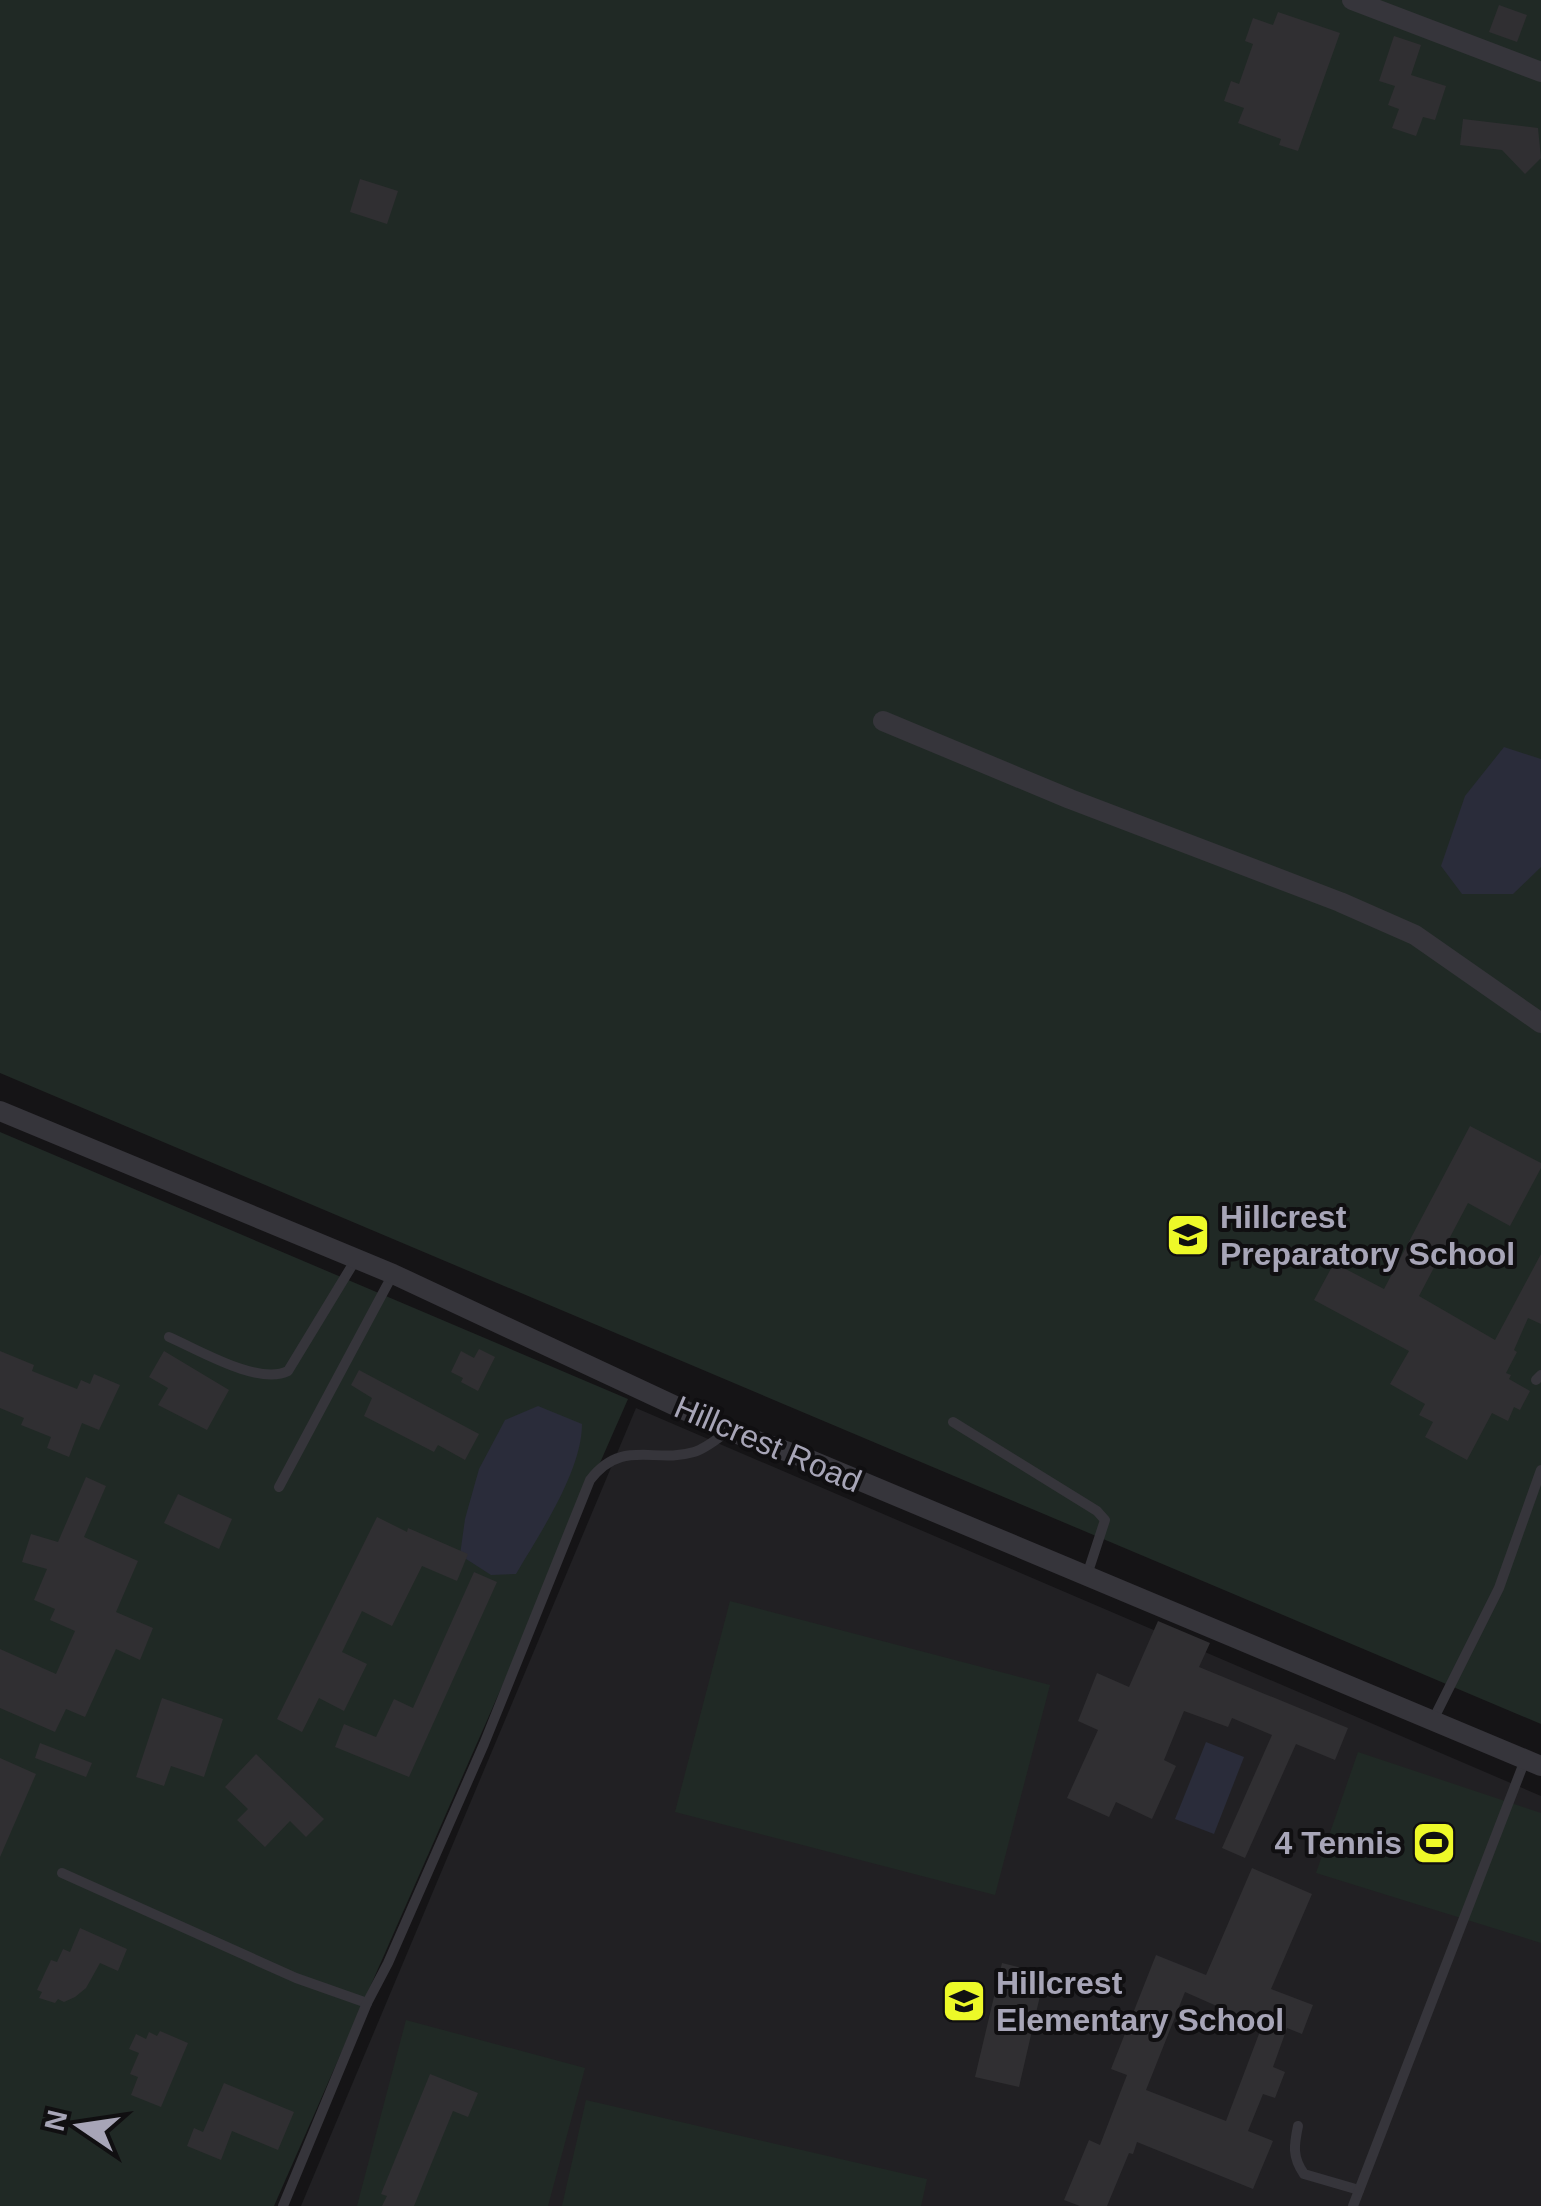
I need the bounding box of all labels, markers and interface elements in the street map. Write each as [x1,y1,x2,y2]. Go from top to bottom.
place label: Hillcrest Preparatory School [1220,1199,1515,1272]
school or university icon: Hillcrest Preparatory School [1165,1212,1211,1258]
street label: Hillcrest Road [669,1389,867,1499]
sports icon: 4 Tennis [1411,1820,1457,1866]
place label: 4 Tennis [1275,1825,1402,1861]
place label: Hillcrest Elementary School [996,1965,1284,2038]
school or university icon: Hillcrest Elementary School [941,1978,987,2024]
north arrow [30,2076,130,2176]
text: N [39,2107,74,2134]

